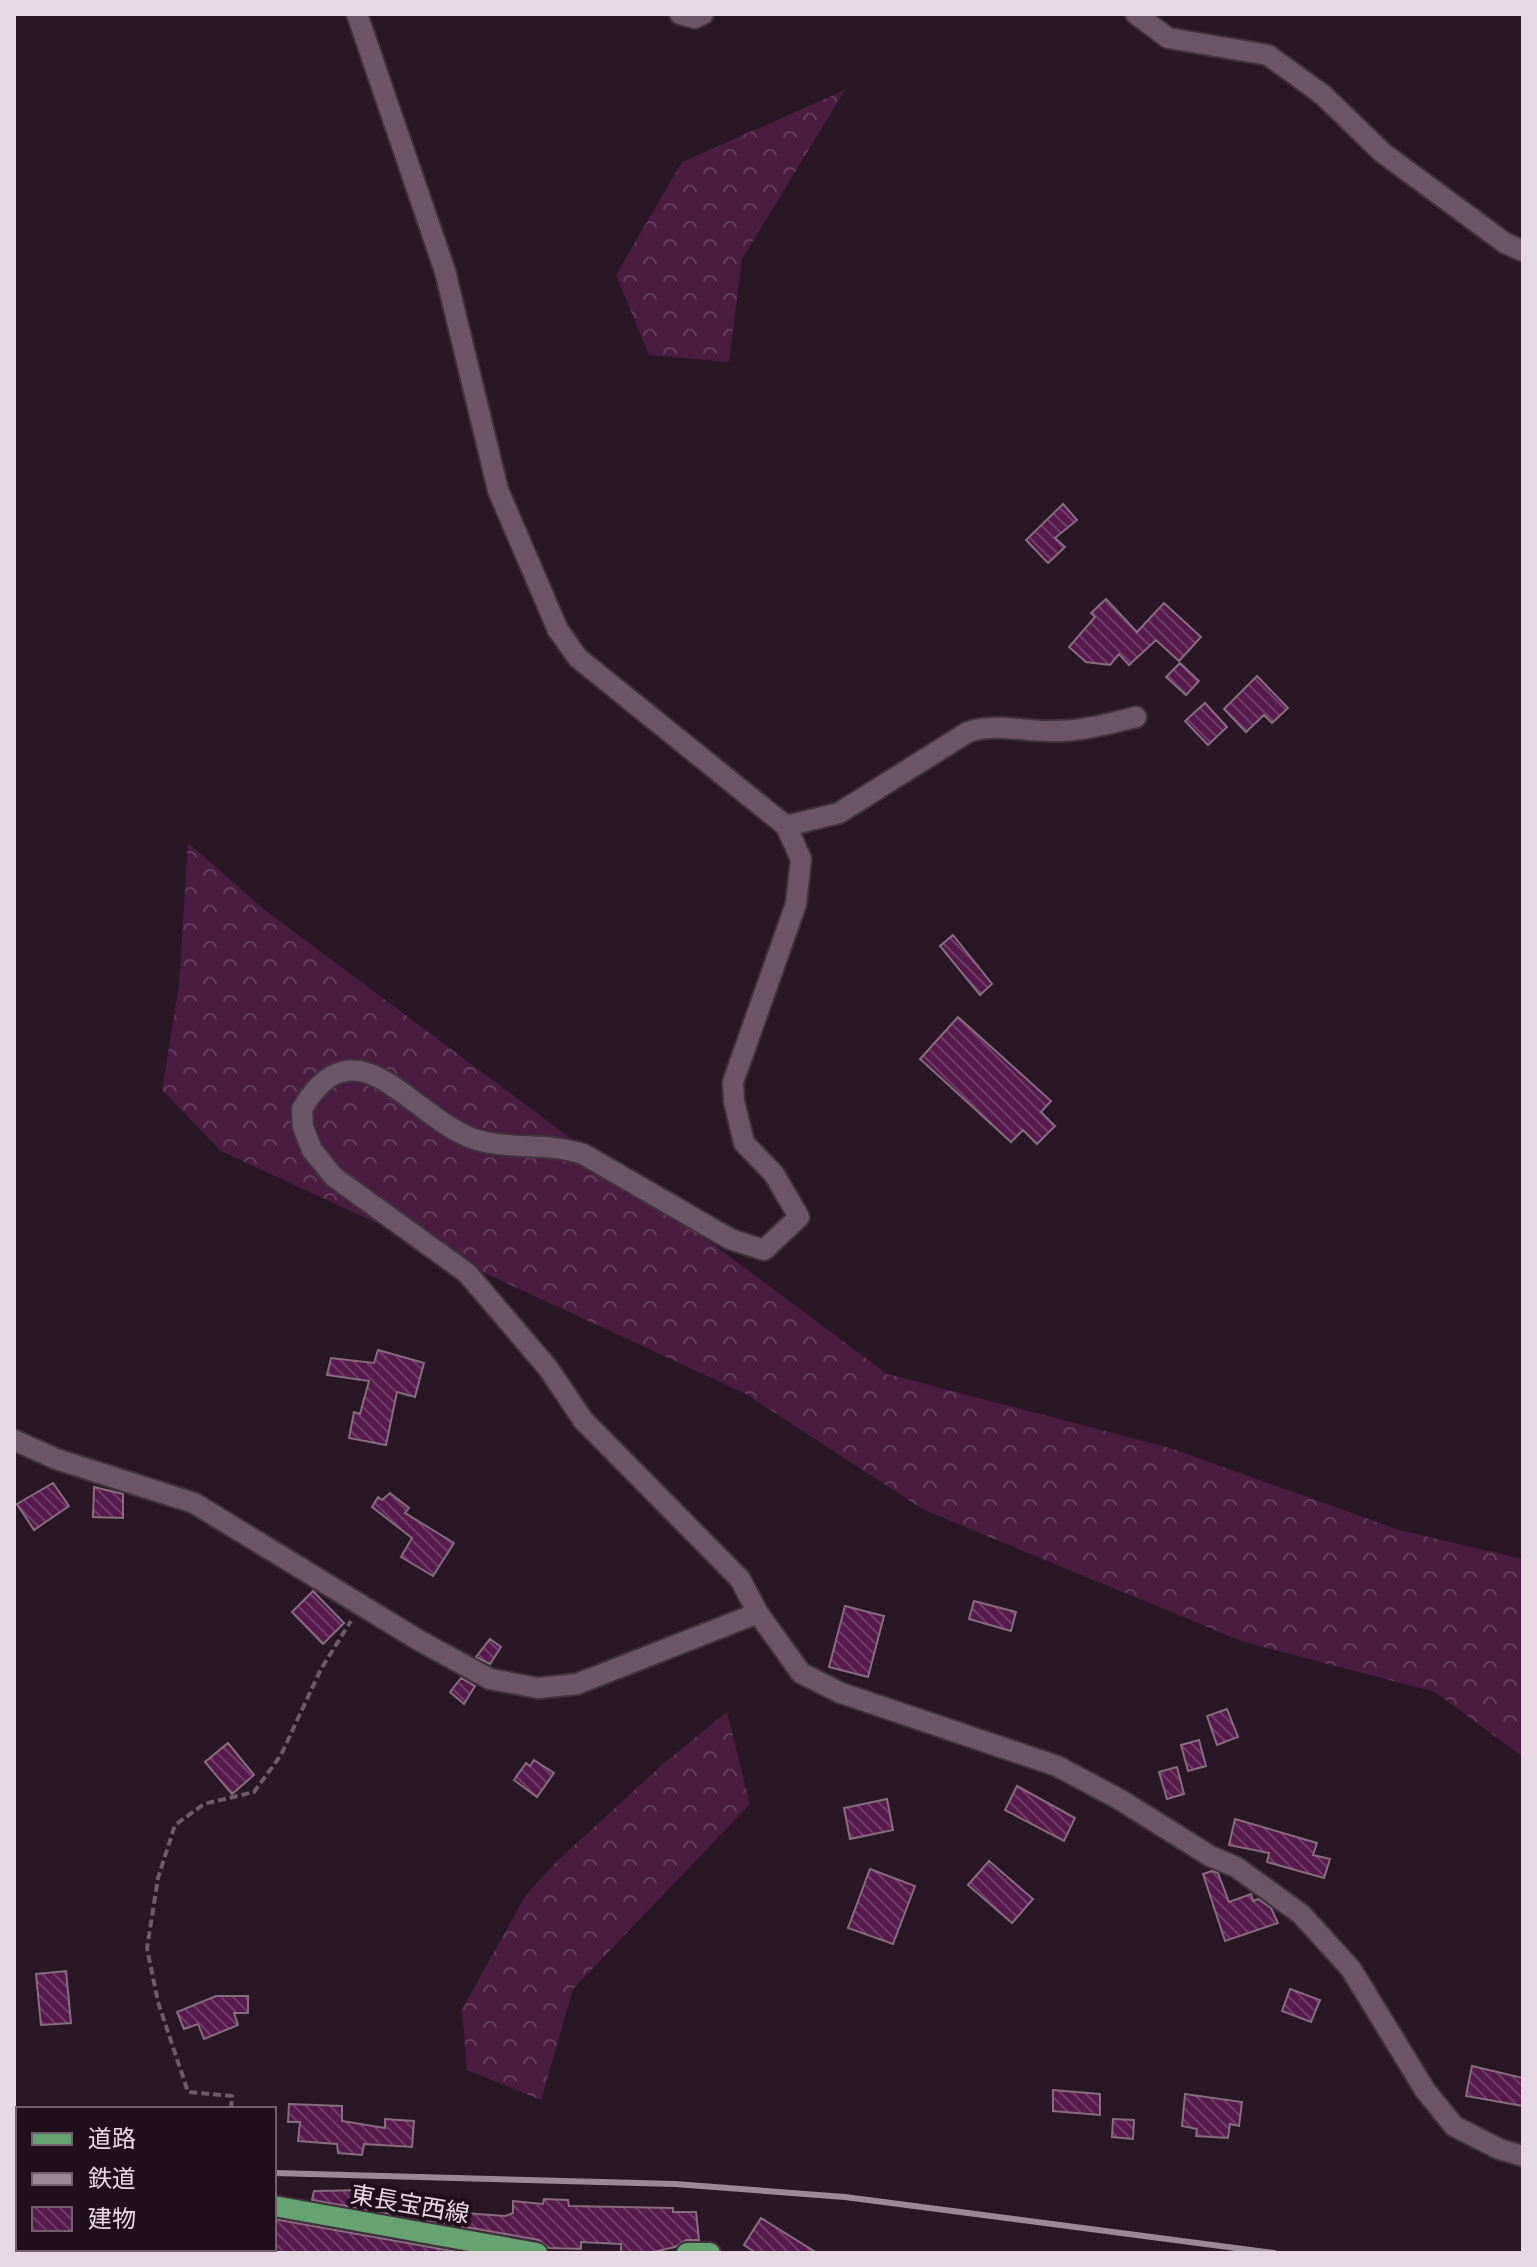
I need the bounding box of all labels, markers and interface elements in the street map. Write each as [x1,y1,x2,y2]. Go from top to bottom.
legend [16,2107,276,2251]
text: 道路 [88,2123,136,2154]
text: 鉄道 [88,2163,136,2194]
street label: 東長宝西線 [348,2178,472,2230]
text: 建物 [88,2203,136,2234]

